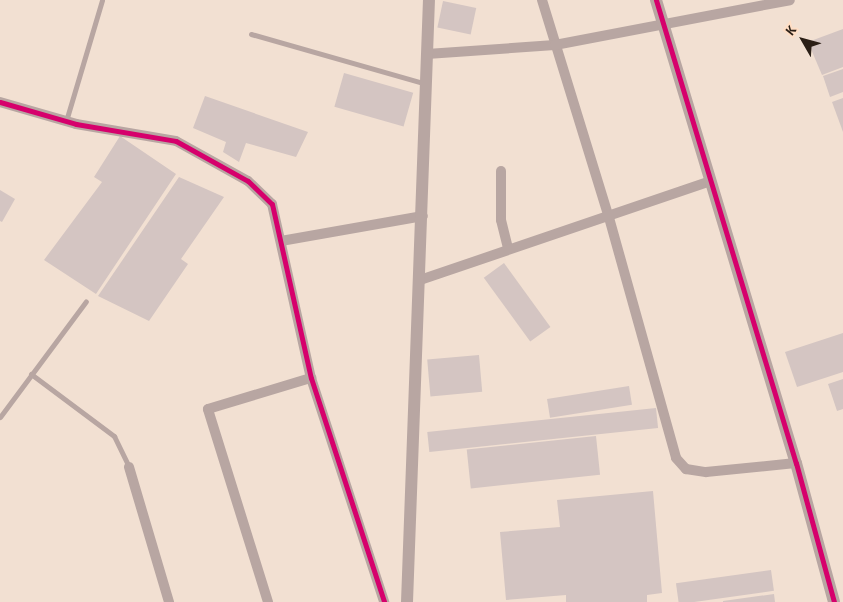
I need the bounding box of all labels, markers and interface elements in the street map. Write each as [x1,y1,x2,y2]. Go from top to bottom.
north arrow [778,15,828,65]
text: K [783,23,799,38]

